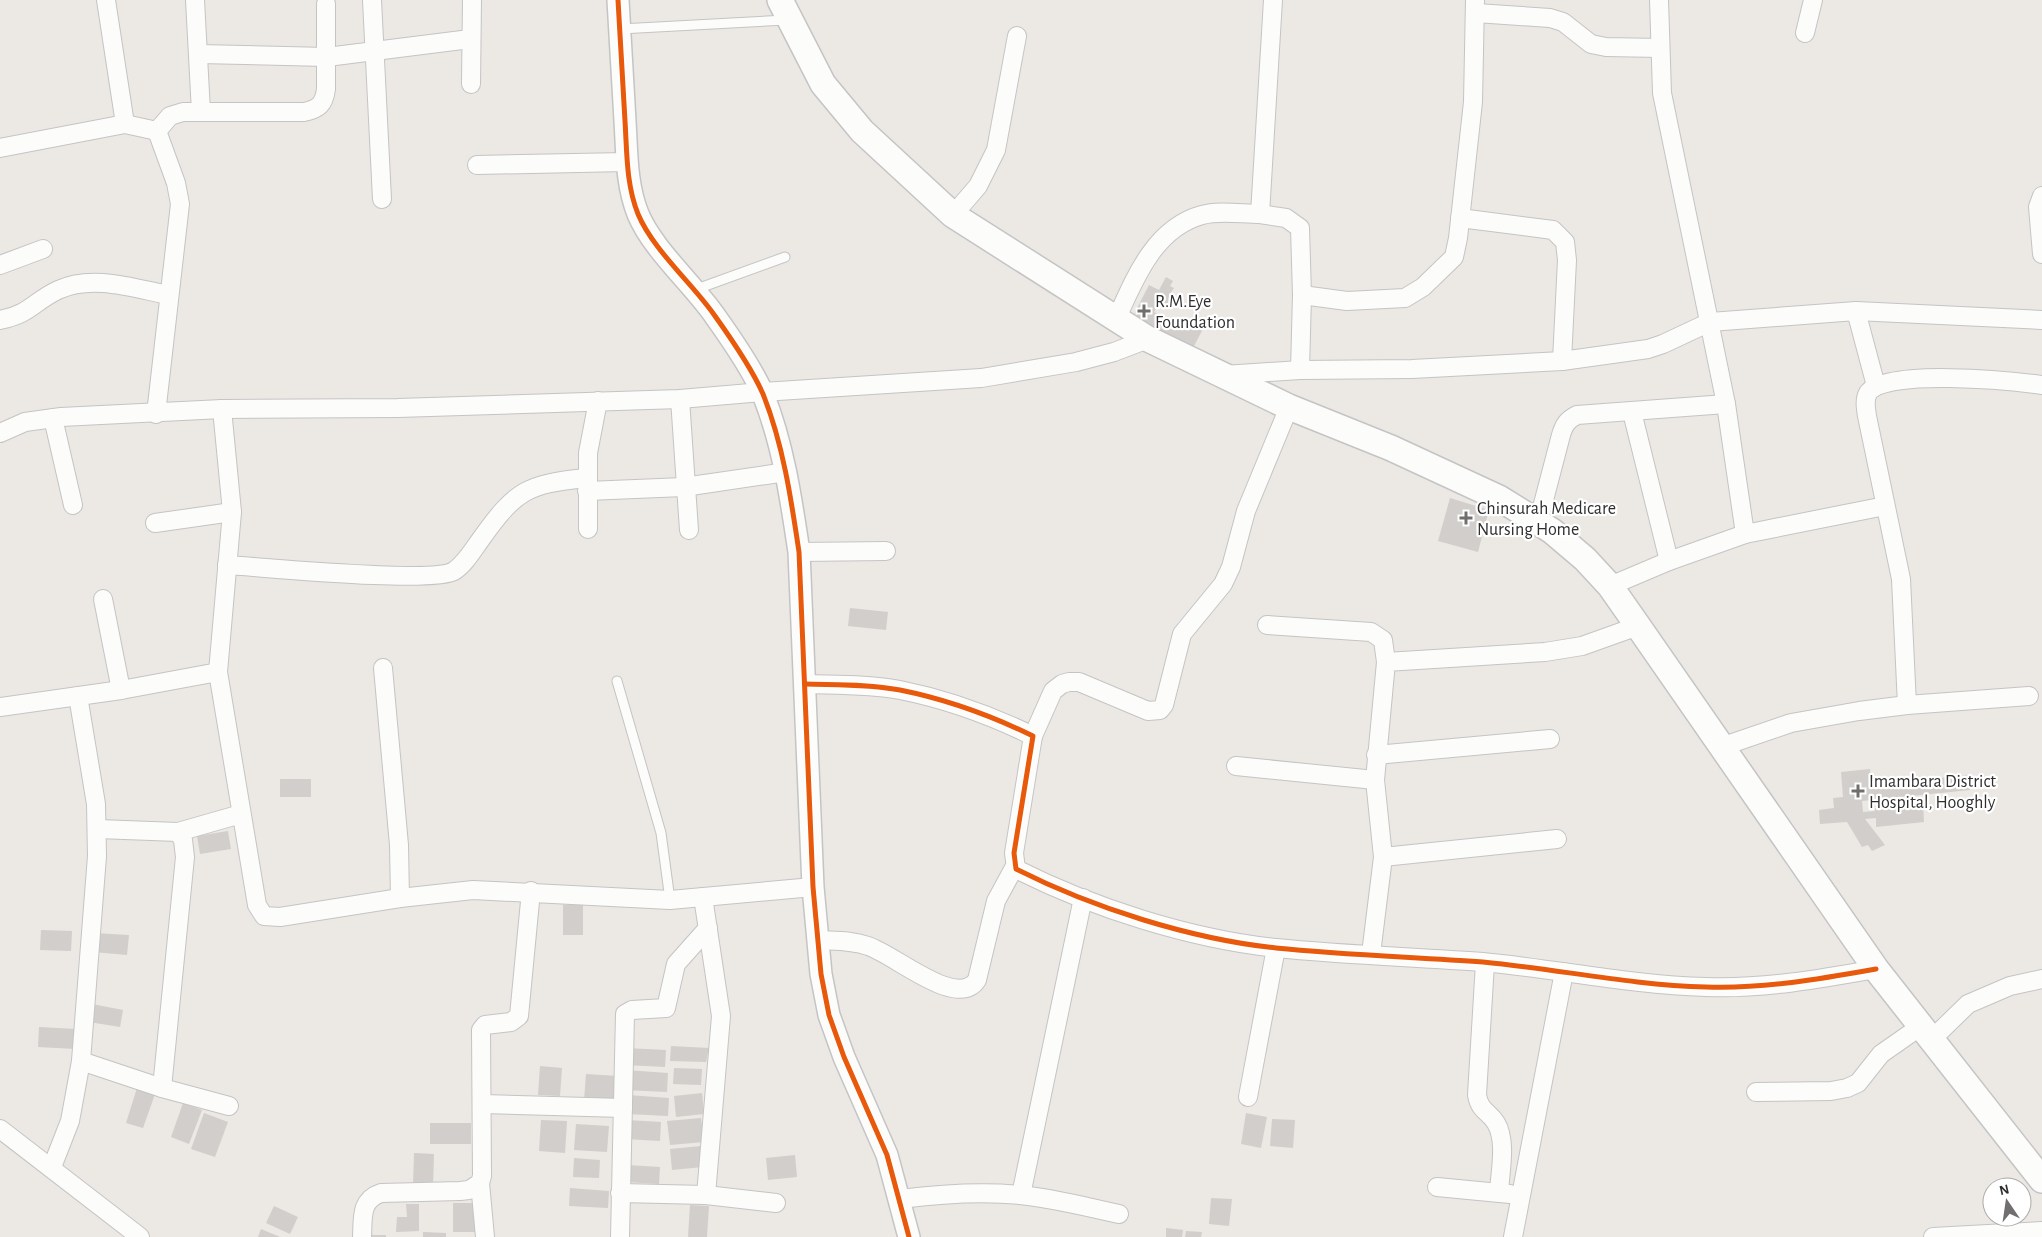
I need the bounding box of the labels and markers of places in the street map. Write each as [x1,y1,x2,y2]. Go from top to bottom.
place label: R.M.Eye Foundation [1155,293,1235,332]
marker: R.M.Eye Foundation [1137,304,1151,318]
place label: Chinsurah Medicare Nursing Home [1477,500,1616,539]
marker: Chinsurah Medicare Nursing Home [1459,511,1473,525]
place label: Imambara District Hospital, Hooghly [1869,773,1996,812]
marker: Imambara District Hospital, Hooghly [1851,784,1865,798]

